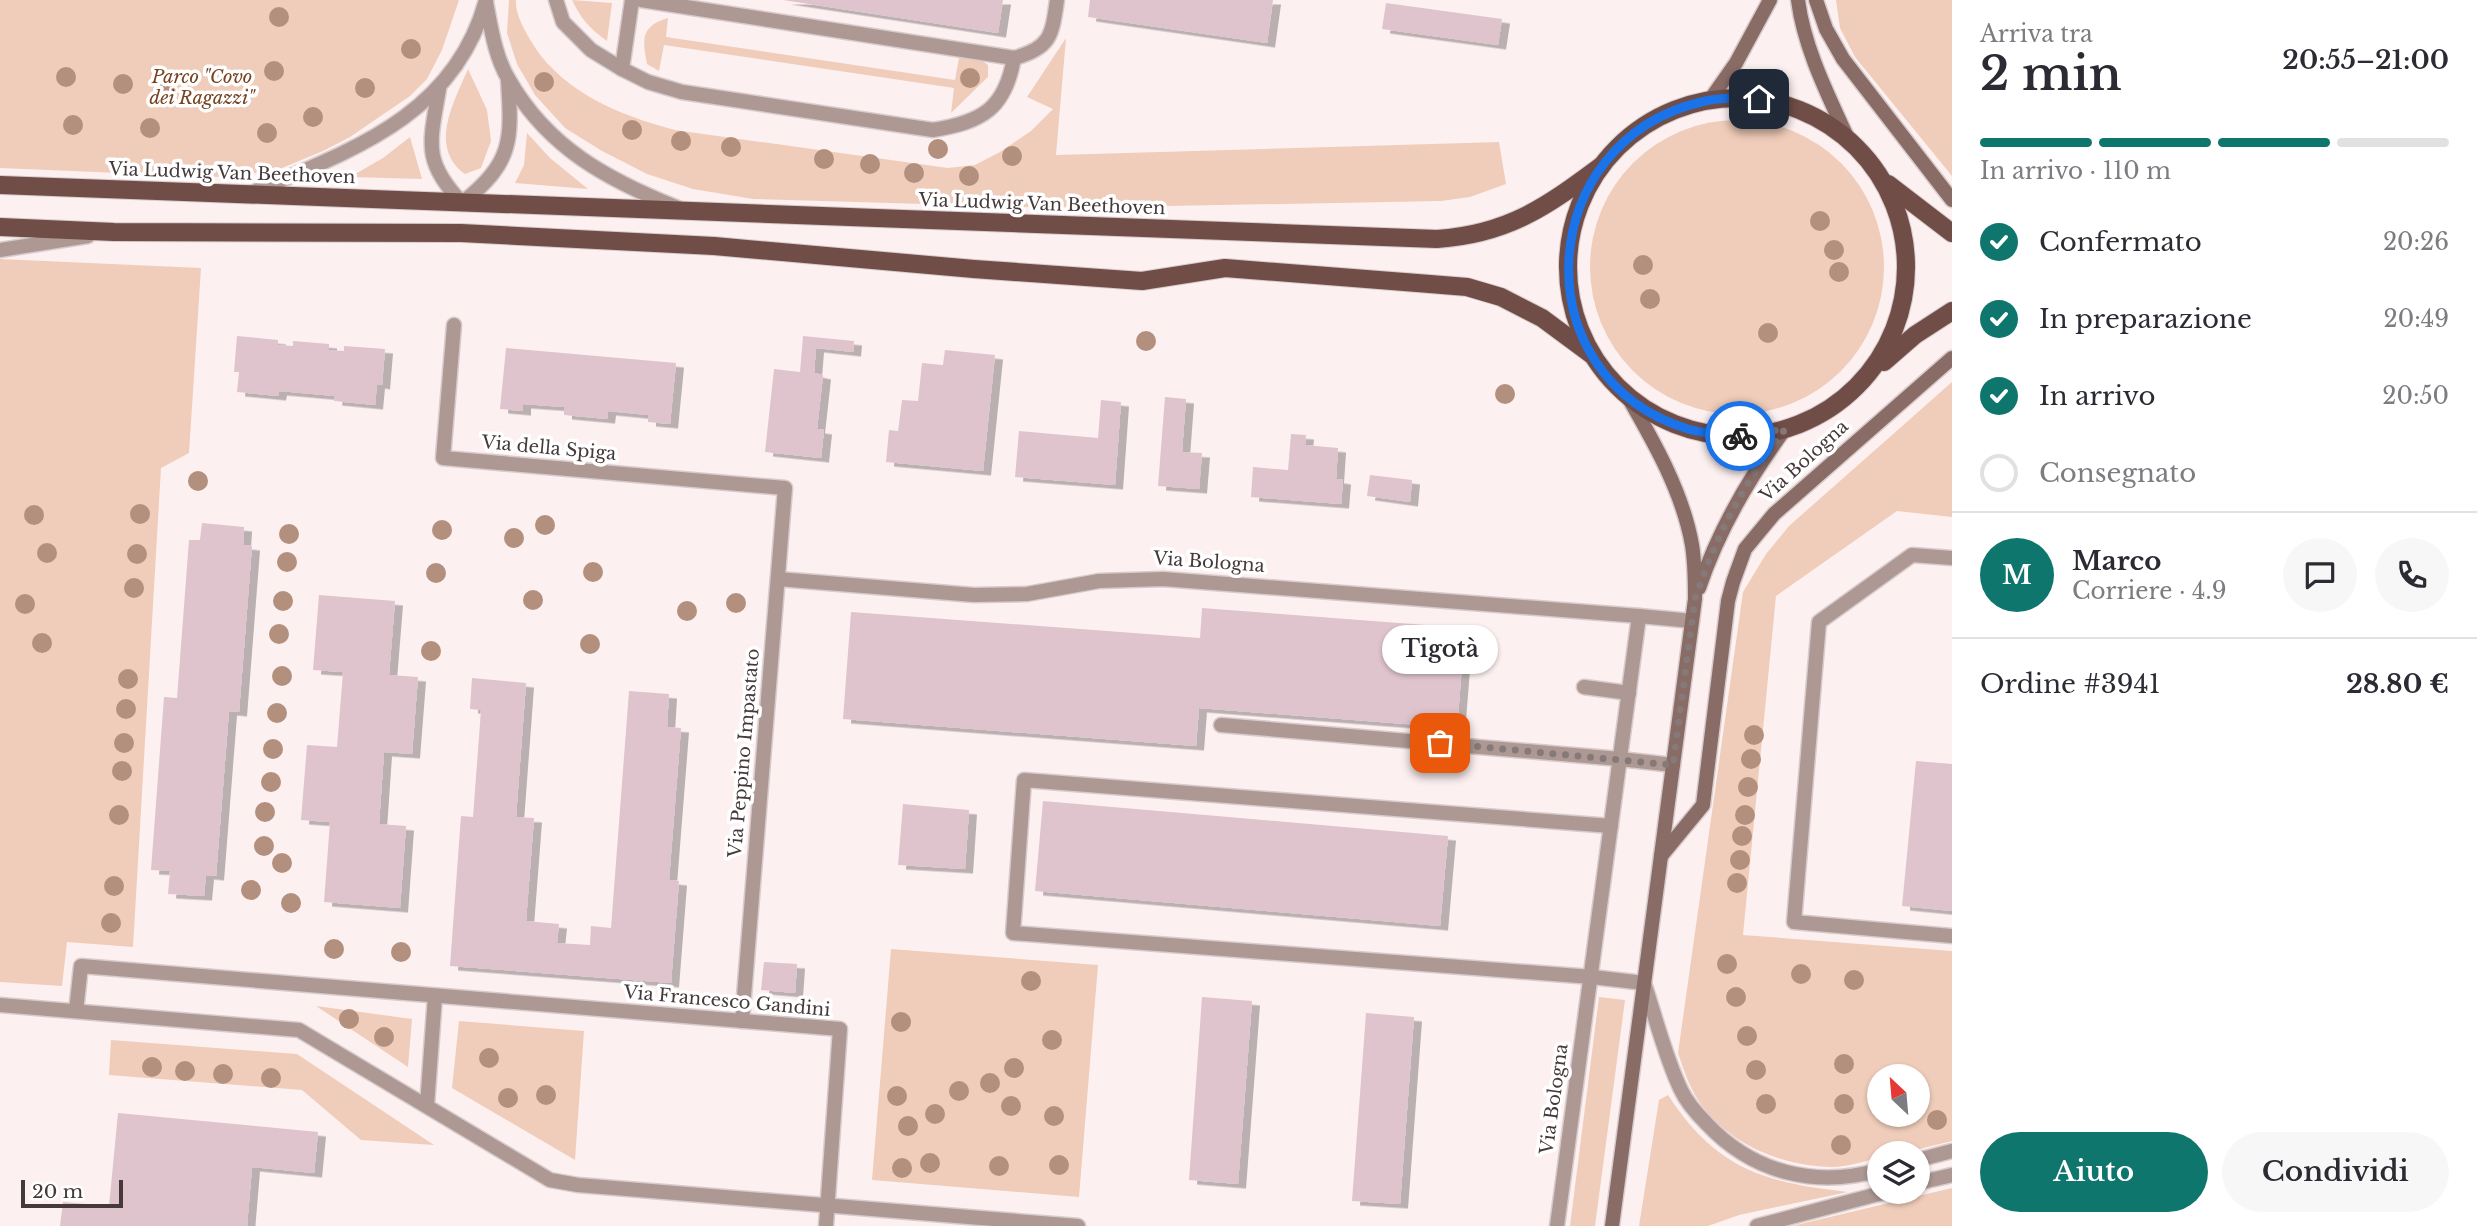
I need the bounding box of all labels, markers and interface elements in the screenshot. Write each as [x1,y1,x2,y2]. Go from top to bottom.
text: Arriva tra [1980,20,2093,48]
text: 20:55–21:00 [2282,44,2449,76]
text: 2 min [1980,45,2122,102]
park label: Parco "Covo dei Ragazzi" [150,66,256,109]
pin [1729,69,1789,129]
icon: home [1740,80,1778,118]
text: In arrivo · 110 m [1980,157,2171,185]
street label: Via Ludwig Van Beethoven [107,158,356,188]
street label: Via Ludwig Van Beethoven [917,189,1166,219]
icon: check [1980,223,2018,261]
text: Confermato [2039,226,2202,258]
text: 20:26 [2383,228,2449,256]
icon: check [1980,300,2018,338]
text: In preparazione [2039,303,2252,335]
text: 20:49 [2384,305,2449,333]
icon: check [1980,377,2018,415]
text: In arrivo [2039,380,2155,412]
text: 20:50 [2382,382,2449,410]
courier [1705,401,1775,471]
street label: Via Bologna [1755,416,1853,507]
icon: bike [1721,417,1759,455]
street label: Via della Spiga [480,431,617,465]
text: Consegnato [2039,457,2196,489]
button: chat [2283,538,2357,612]
button: phone [2375,538,2449,612]
text: Marco [2072,545,2161,577]
street label: Via Bologna [1152,547,1265,577]
text: M [2002,559,2032,591]
text: Corriere · 4.9 [2072,577,2226,605]
callout: Tigotà [1382,624,1498,673]
text: Tigotà [1401,635,1479,663]
street label: Via Peppino Impastato [724,648,764,859]
text: Ordine #3941 [1980,668,2160,700]
text: 28.80 € [2346,668,2449,700]
pin [1410,713,1470,773]
icon: bag [1421,724,1459,762]
street label: Via Francesco Gandini [622,981,831,1021]
street label: Via Bologna [1535,1042,1573,1157]
north arrow [1867,1064,1930,1127]
map controls [1867,1064,1930,1204]
button: Aiuto [1980,1132,2208,1212]
button: Condividi [2222,1132,2449,1212]
button: layers [1867,1141,1930,1204]
scale bar [21,1177,122,1209]
text: 20 m [32,1180,83,1203]

